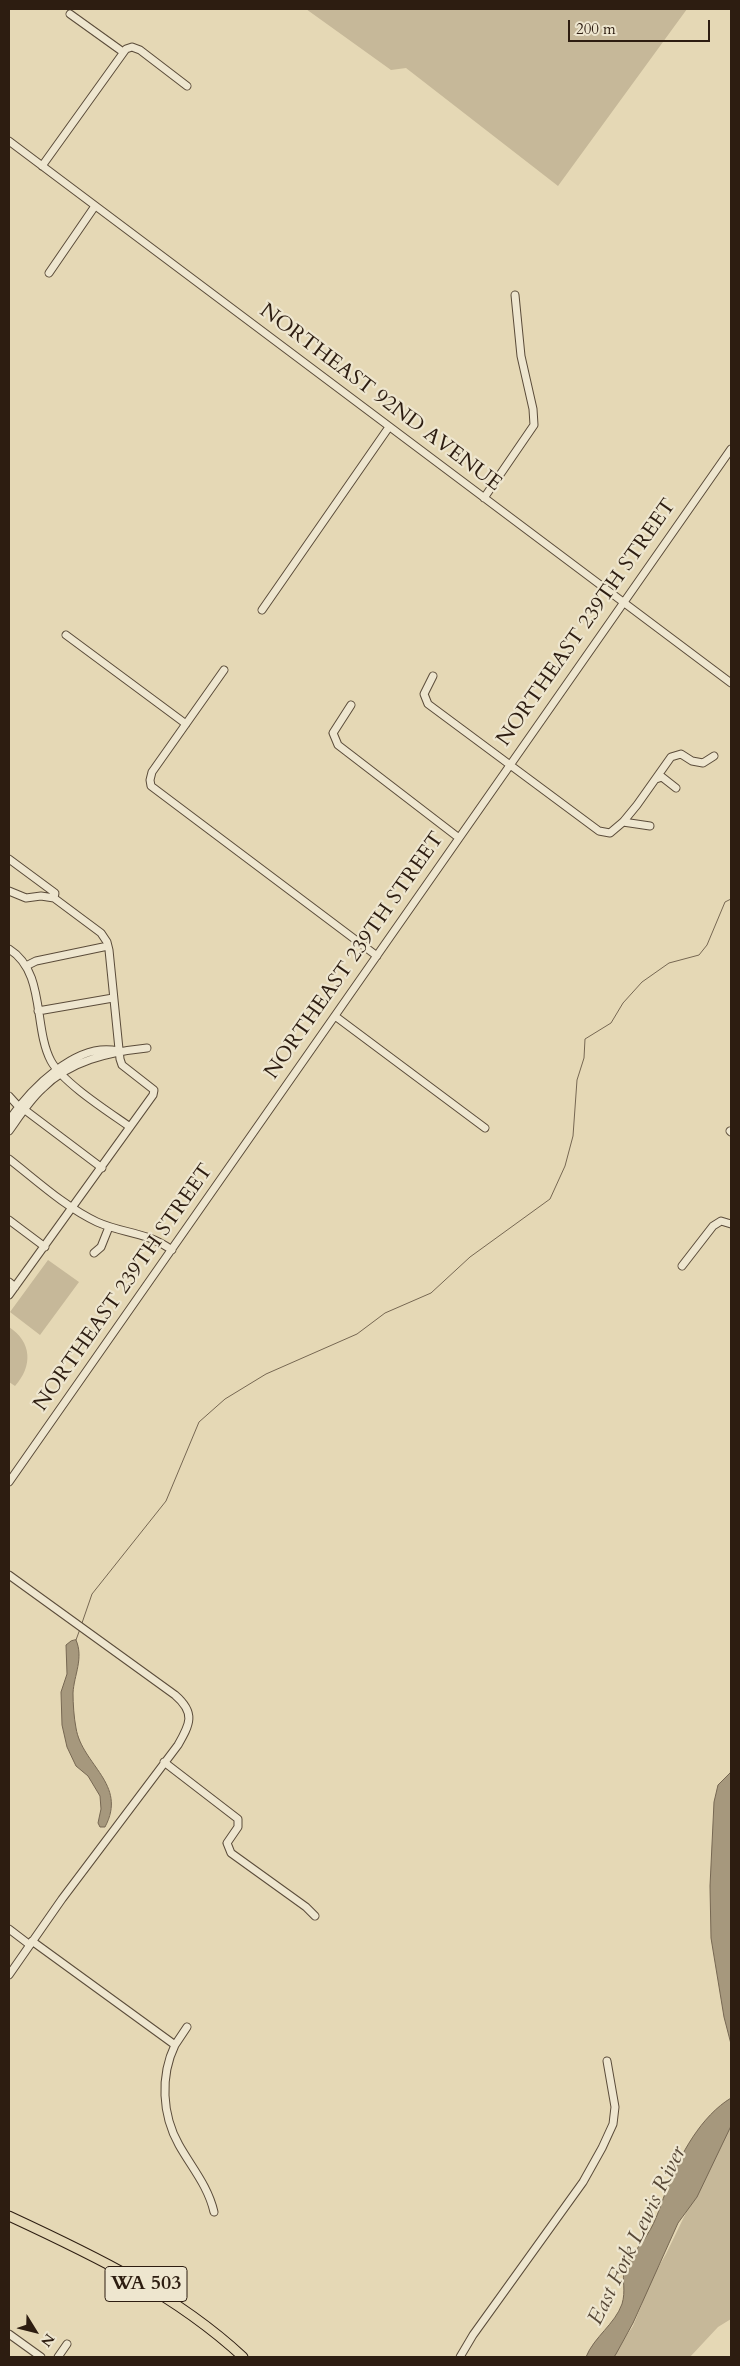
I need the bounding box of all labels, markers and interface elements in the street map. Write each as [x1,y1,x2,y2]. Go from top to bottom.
scale bar [570,10,712,42]
text: 200 m [576,19,616,39]
street label: NORTHEAST 92ND AVENUE [254,299,506,497]
street label: NORTHEAST 239TH STREET [492,495,682,751]
street label: NORTHEAST 239TH STREET [260,828,450,1084]
street label: NORTHEAST 239TH STREET [29,1160,219,1416]
water label: East Fork Lewis River [583,2142,693,2330]
road number: WA 503 [105,2266,187,2302]
north arrow [10,2306,60,2356]
text: N [36,2330,59,2351]

